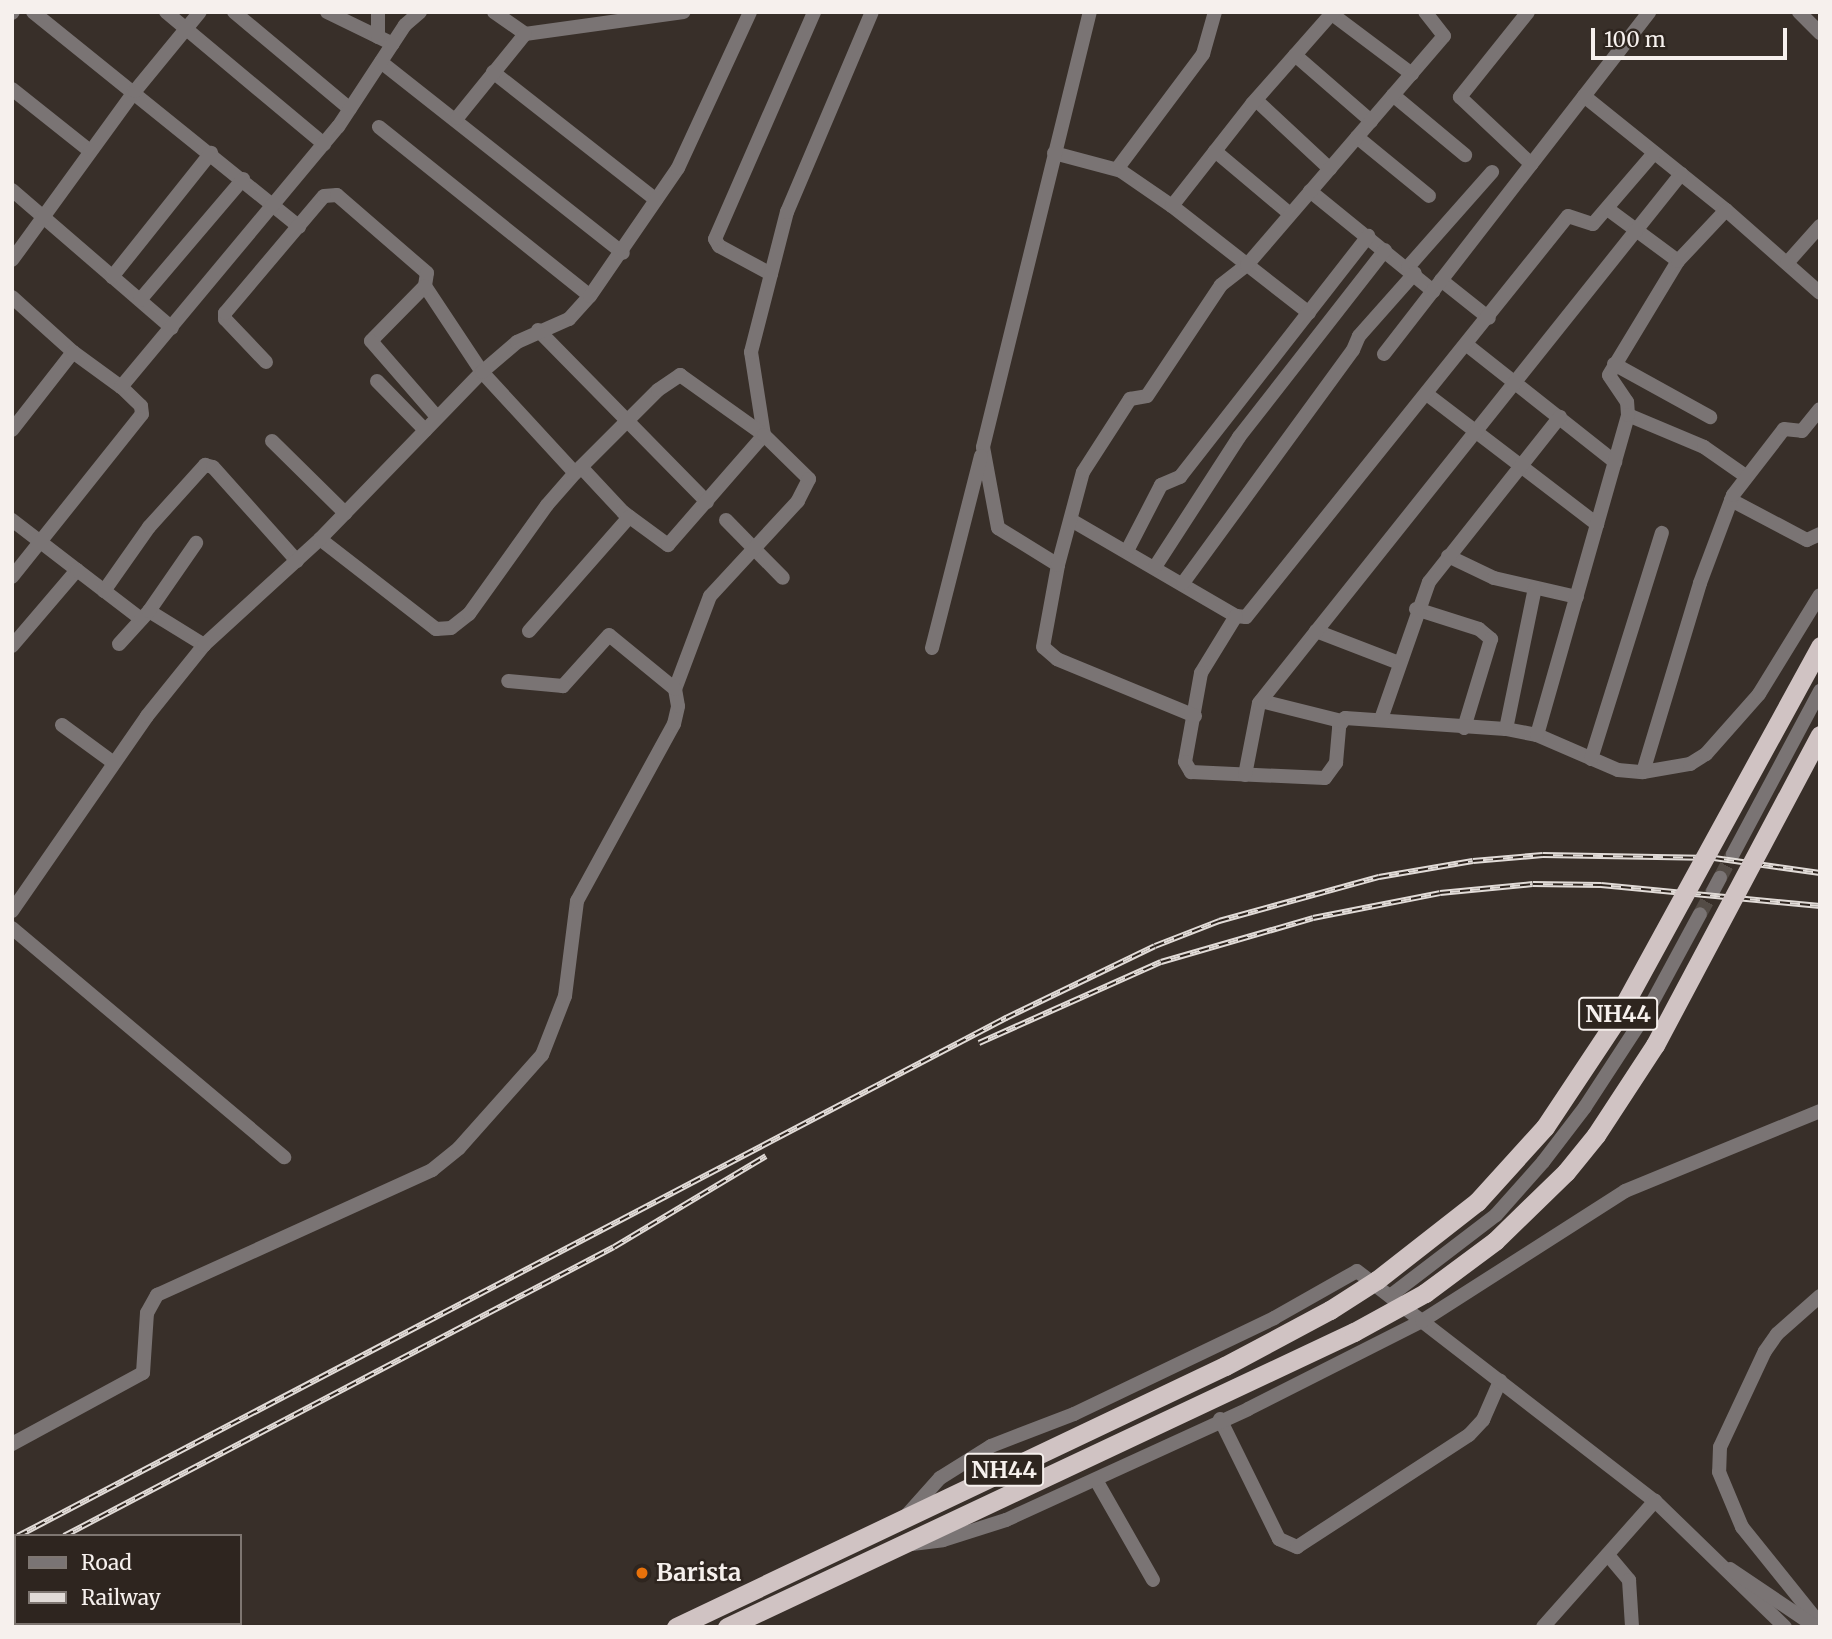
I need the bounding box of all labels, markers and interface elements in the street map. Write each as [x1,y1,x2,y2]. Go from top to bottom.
scale bar [1594,14,1790,58]
text: 100 m [1604,26,1666,53]
road number: NH44 [1578,995,1658,1034]
road number: NH44 [964,1450,1044,1490]
legend [14,1534,242,1625]
text: Road [81,1549,132,1576]
place label: Barista [656,1559,741,1587]
marker: Barista [634,1565,650,1581]
text: Railway [81,1584,161,1611]

